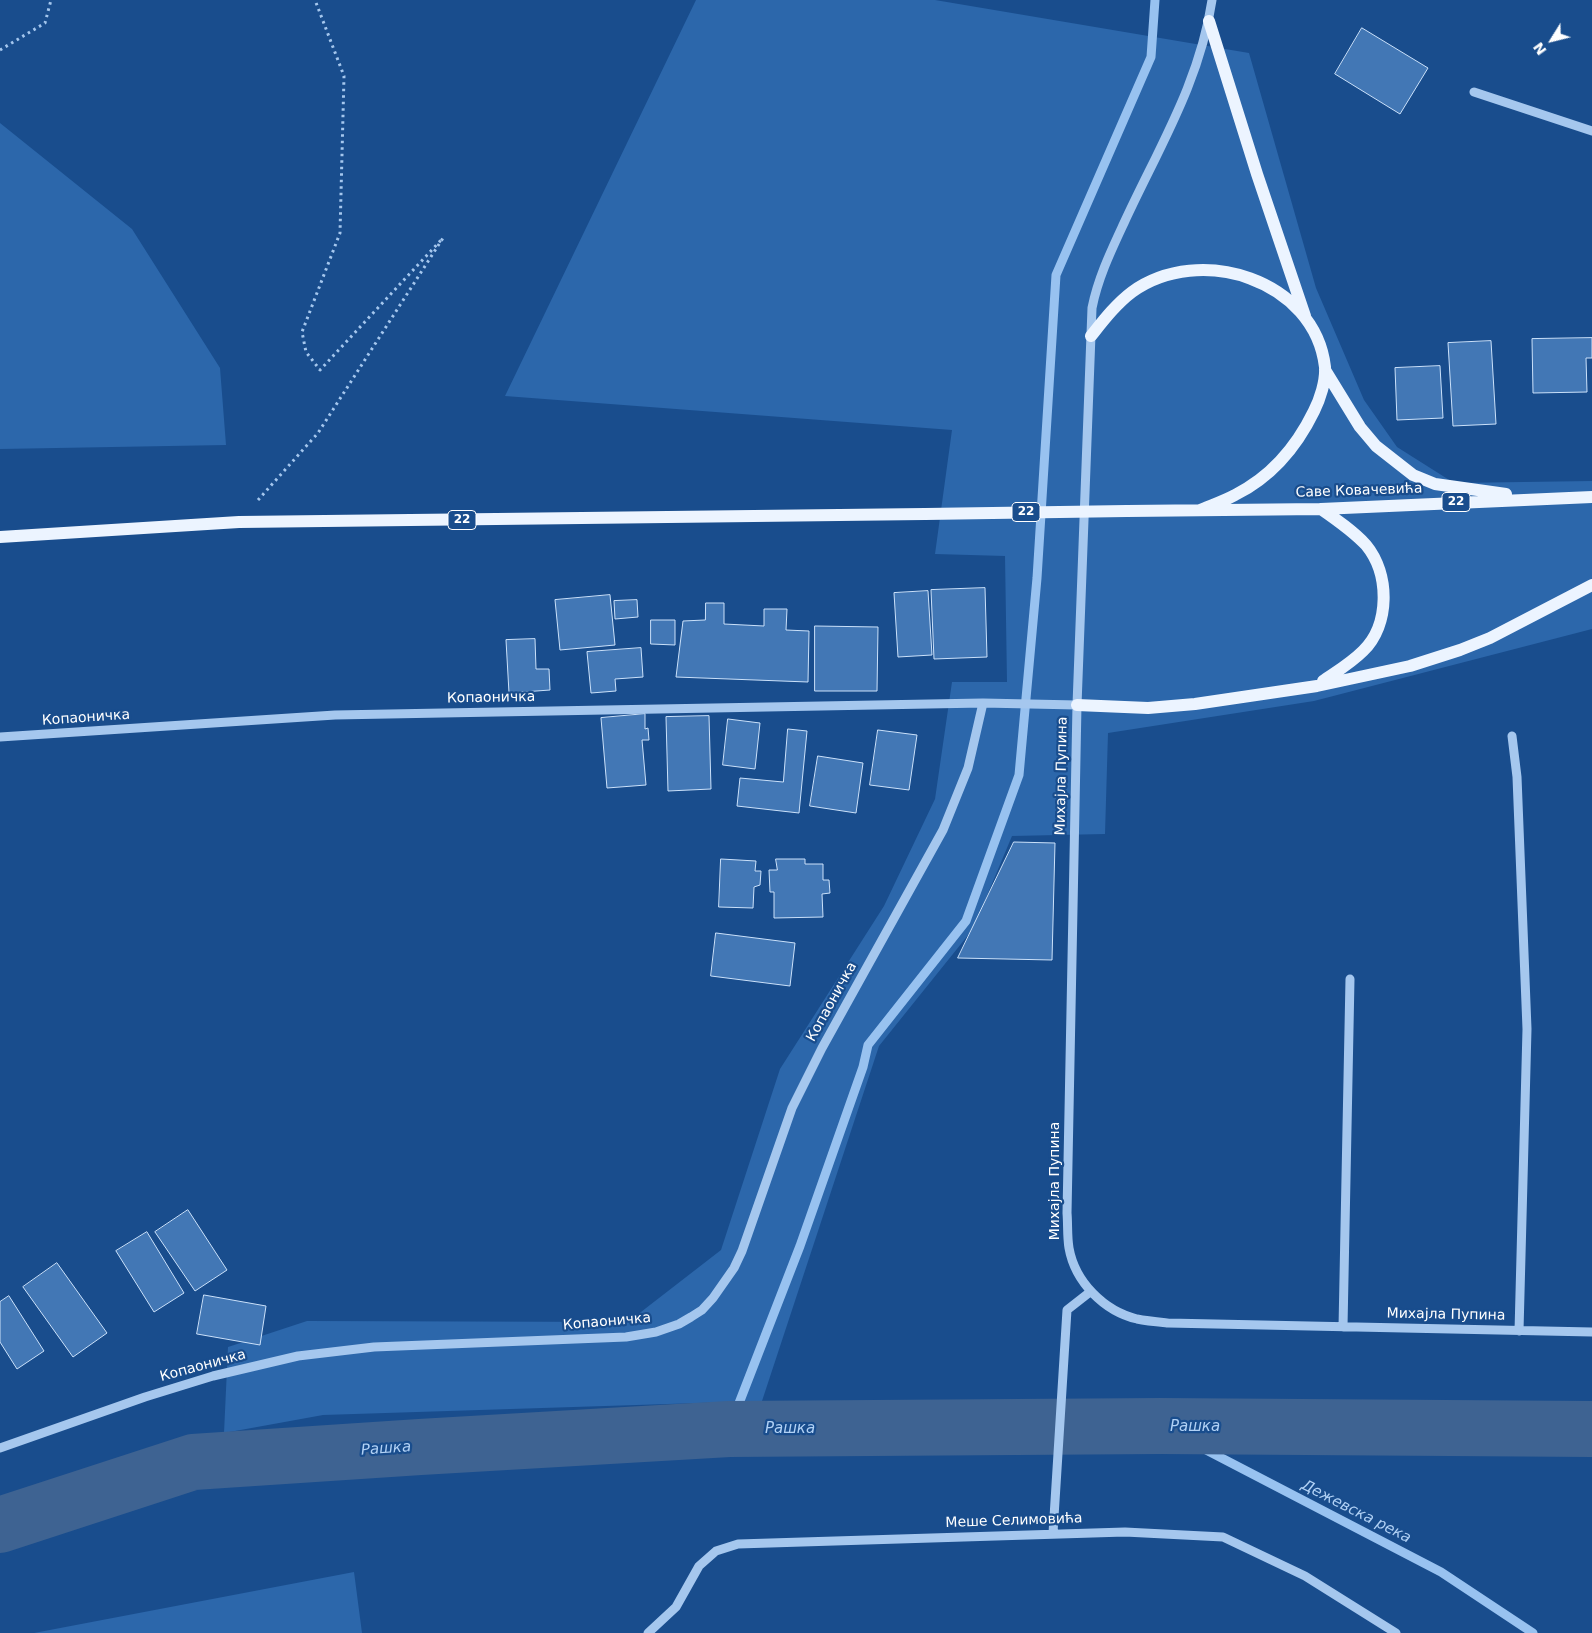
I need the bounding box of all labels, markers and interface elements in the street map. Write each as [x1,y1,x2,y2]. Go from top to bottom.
north arrow [1527,15,1577,65]
text: N [1530,39,1550,58]
street label: Саве Ковачевића [1295,480,1423,502]
road number: 22 [1442,492,1470,512]
road number: 22 [1012,502,1040,522]
road number: 22 [448,510,476,530]
street label: Копаоничка [447,689,535,707]
street label: Копаоничка [41,707,131,729]
street label: Михајла Пупина [1053,717,1071,835]
street label: Копаоничка [803,959,861,1045]
street label: Михајла Пупина [1047,1122,1063,1240]
street label: Михајла Пупина [1387,1306,1505,1324]
street label: Копаоничка [562,1310,652,1334]
street label: Копаоничка [158,1346,248,1386]
water label: Рашка [1170,1418,1220,1436]
water label: Рашка [765,1420,815,1438]
water label: Рашка [360,1438,412,1460]
water label: Дежевска река [1298,1477,1414,1547]
street label: Меше Селимовића [945,1510,1083,1532]

